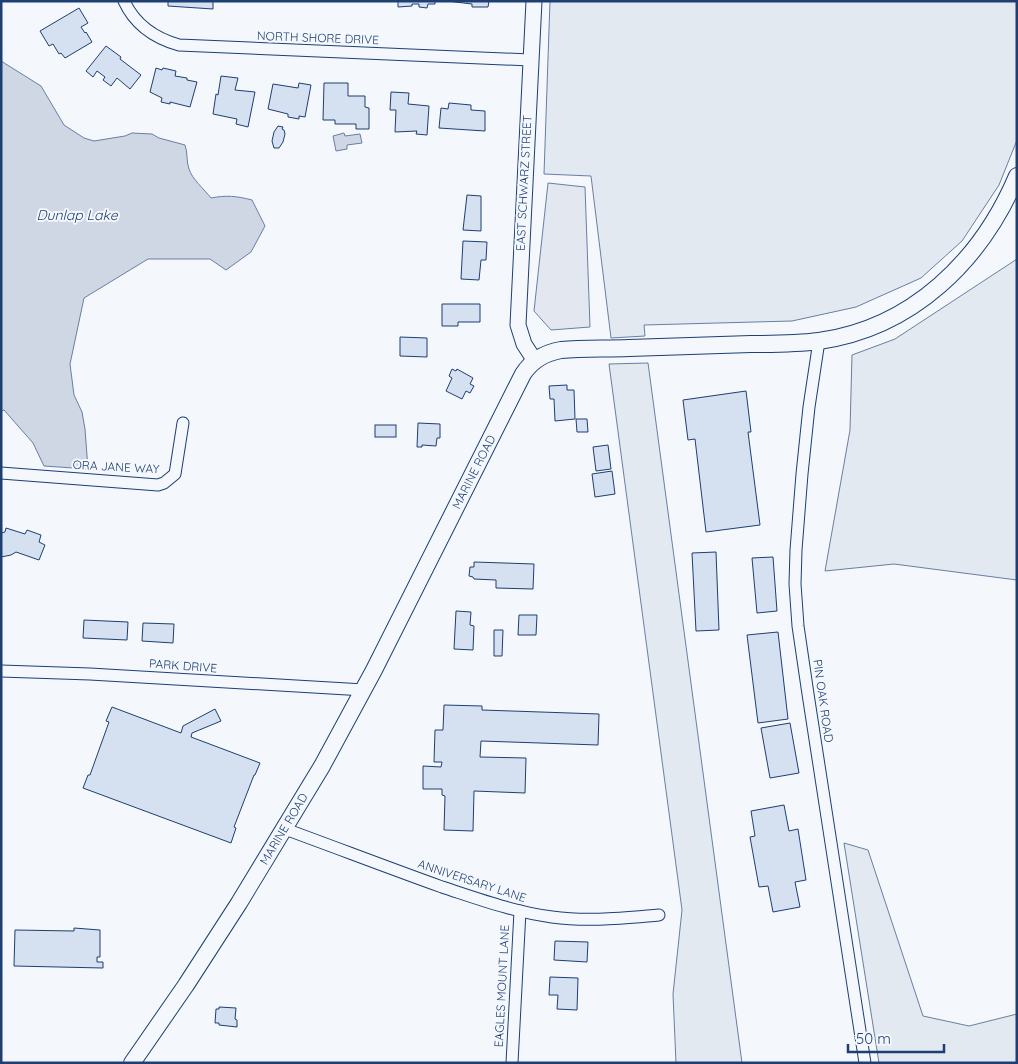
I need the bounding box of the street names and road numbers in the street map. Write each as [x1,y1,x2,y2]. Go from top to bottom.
street label: NORTH SHORE DRIVE [257,28,379,47]
street label: EAST SCHWARZ STREET [512,115,535,251]
street label: MARINE ROAD [448,432,499,511]
street label: ORA JANE WAY [72,457,160,476]
street label: PARK DRIVE [148,656,218,675]
street label: PIN OAK ROAD [810,658,837,744]
street label: MARINE ROAD [256,790,311,867]
street label: ANNIVERSARY LANE [416,856,528,905]
street label: EAGLES MOUNT LANE [491,924,512,1048]

